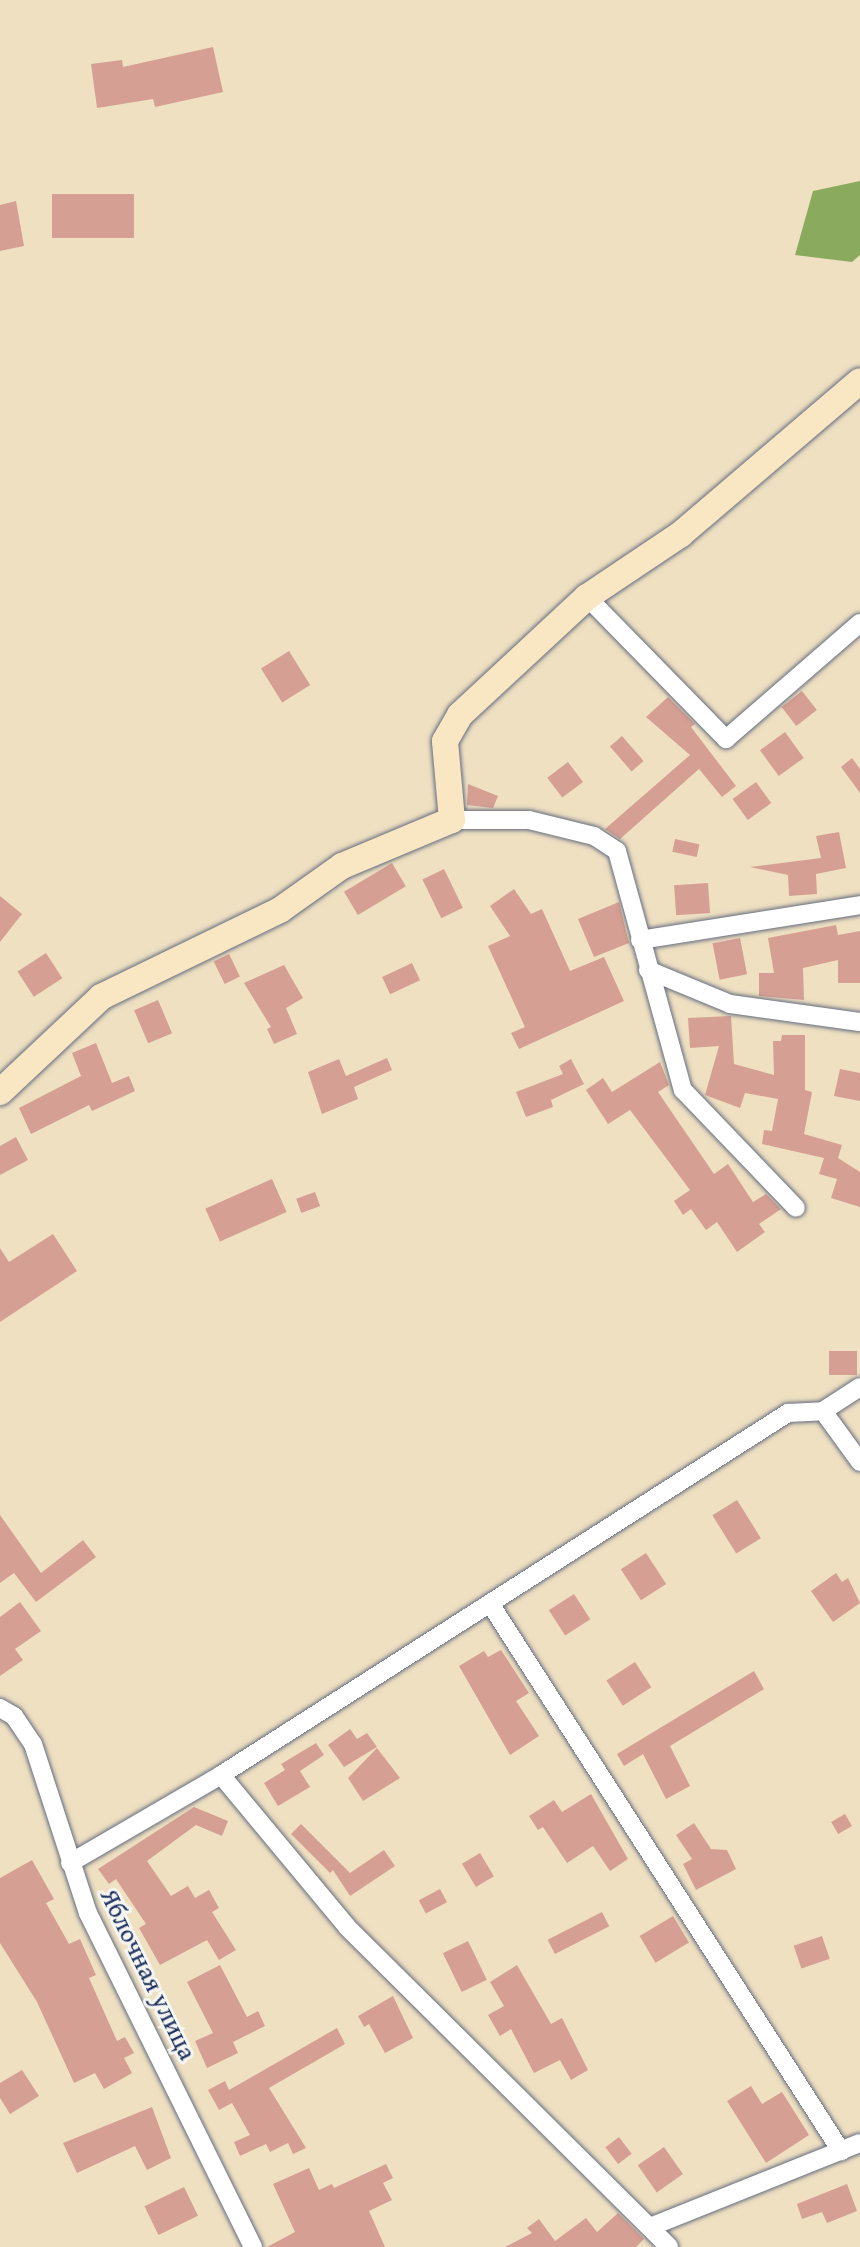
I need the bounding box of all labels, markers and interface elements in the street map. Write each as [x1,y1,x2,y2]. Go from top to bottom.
street label: Яблочная улица [94,1883,204,2065]

